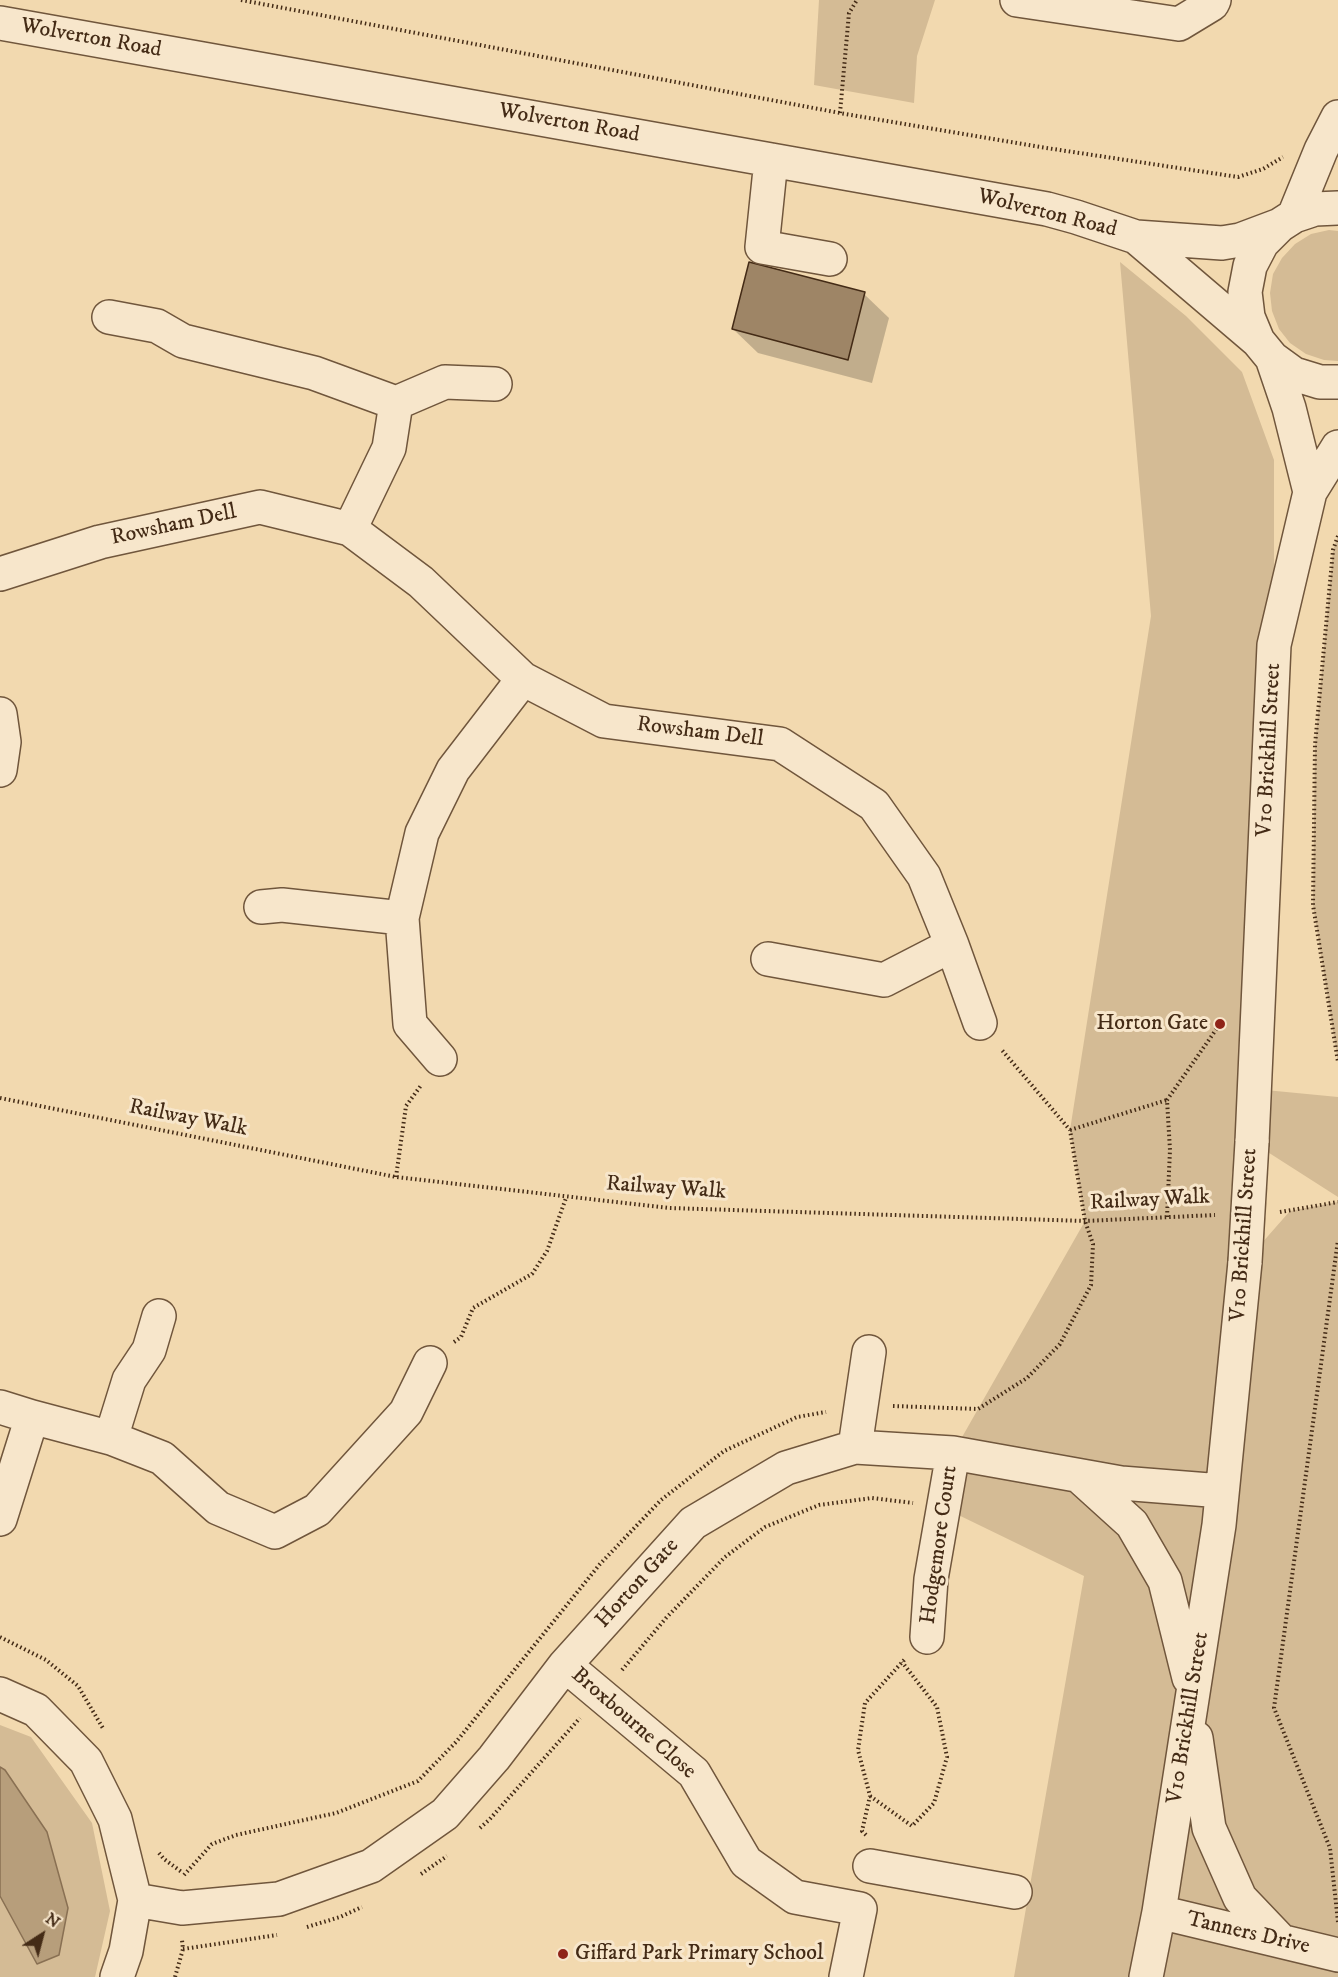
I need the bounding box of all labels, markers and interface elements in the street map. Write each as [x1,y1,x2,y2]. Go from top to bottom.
street label: Wolverton Road [19,14,163,64]
street label: Wolverton Road [497,99,641,149]
street label: Wolverton Road [975,184,1119,244]
street label: Rowsham Dell [109,500,239,552]
street label: V10 Brickhill Street [1252,663,1288,837]
street label: Rowsham Dell [635,712,765,754]
place label: Horton Gate [1096,1011,1208,1037]
marker: Horton Gate [1213,1017,1227,1031]
street label: Railway Walk [126,1095,250,1143]
street label: V10 Brickhill Street [1226,1147,1264,1323]
street label: Railway Walk [605,1172,727,1206]
street label: Railway Walk [1089,1185,1211,1217]
street label: Hodgemore Court [916,1464,964,1626]
street label: Horton Gate [591,1534,685,1634]
street label: V10 Brickhill Street [1162,1630,1216,1806]
street label: Broxbourne Close [565,1663,701,1785]
north arrow [12,1905,72,1965]
street label: Tanners Drive [1184,1907,1312,1961]
text: N [41,1908,64,1932]
place label: Giffard Park Primary School [575,1941,824,1967]
marker: Giffard Park Primary School [556,1947,570,1961]

